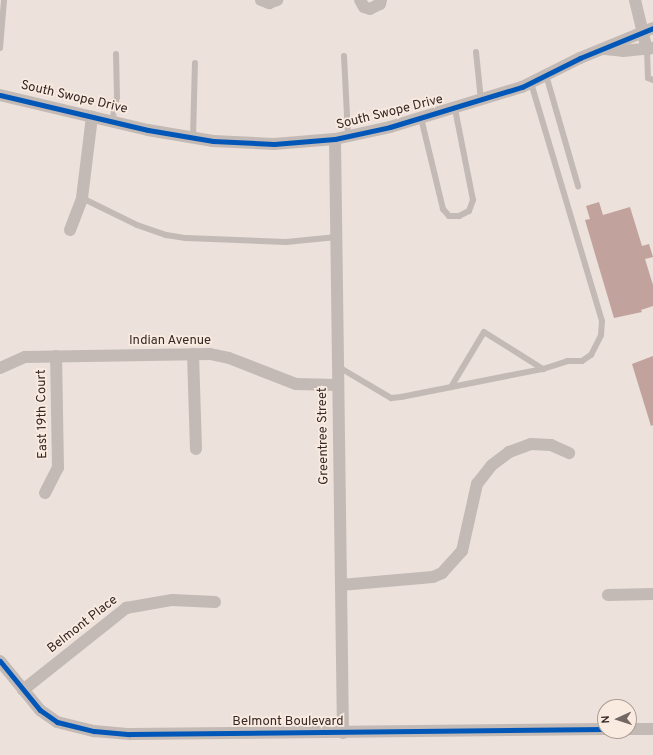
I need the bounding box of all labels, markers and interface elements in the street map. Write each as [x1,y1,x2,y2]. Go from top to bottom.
street label: South Swope Drive [19,78,129,118]
street label: South Swope Drive [335,92,445,134]
street label: Indian Avenue [129,333,211,349]
street label: East 19th Court [34,369,52,459]
street label: Greentree Street [315,387,333,485]
street label: Belmont Place [45,593,121,657]
north arrow [597,699,637,739]
street label: Belmont Boulevard [232,714,344,730]
text: N [599,715,613,724]

